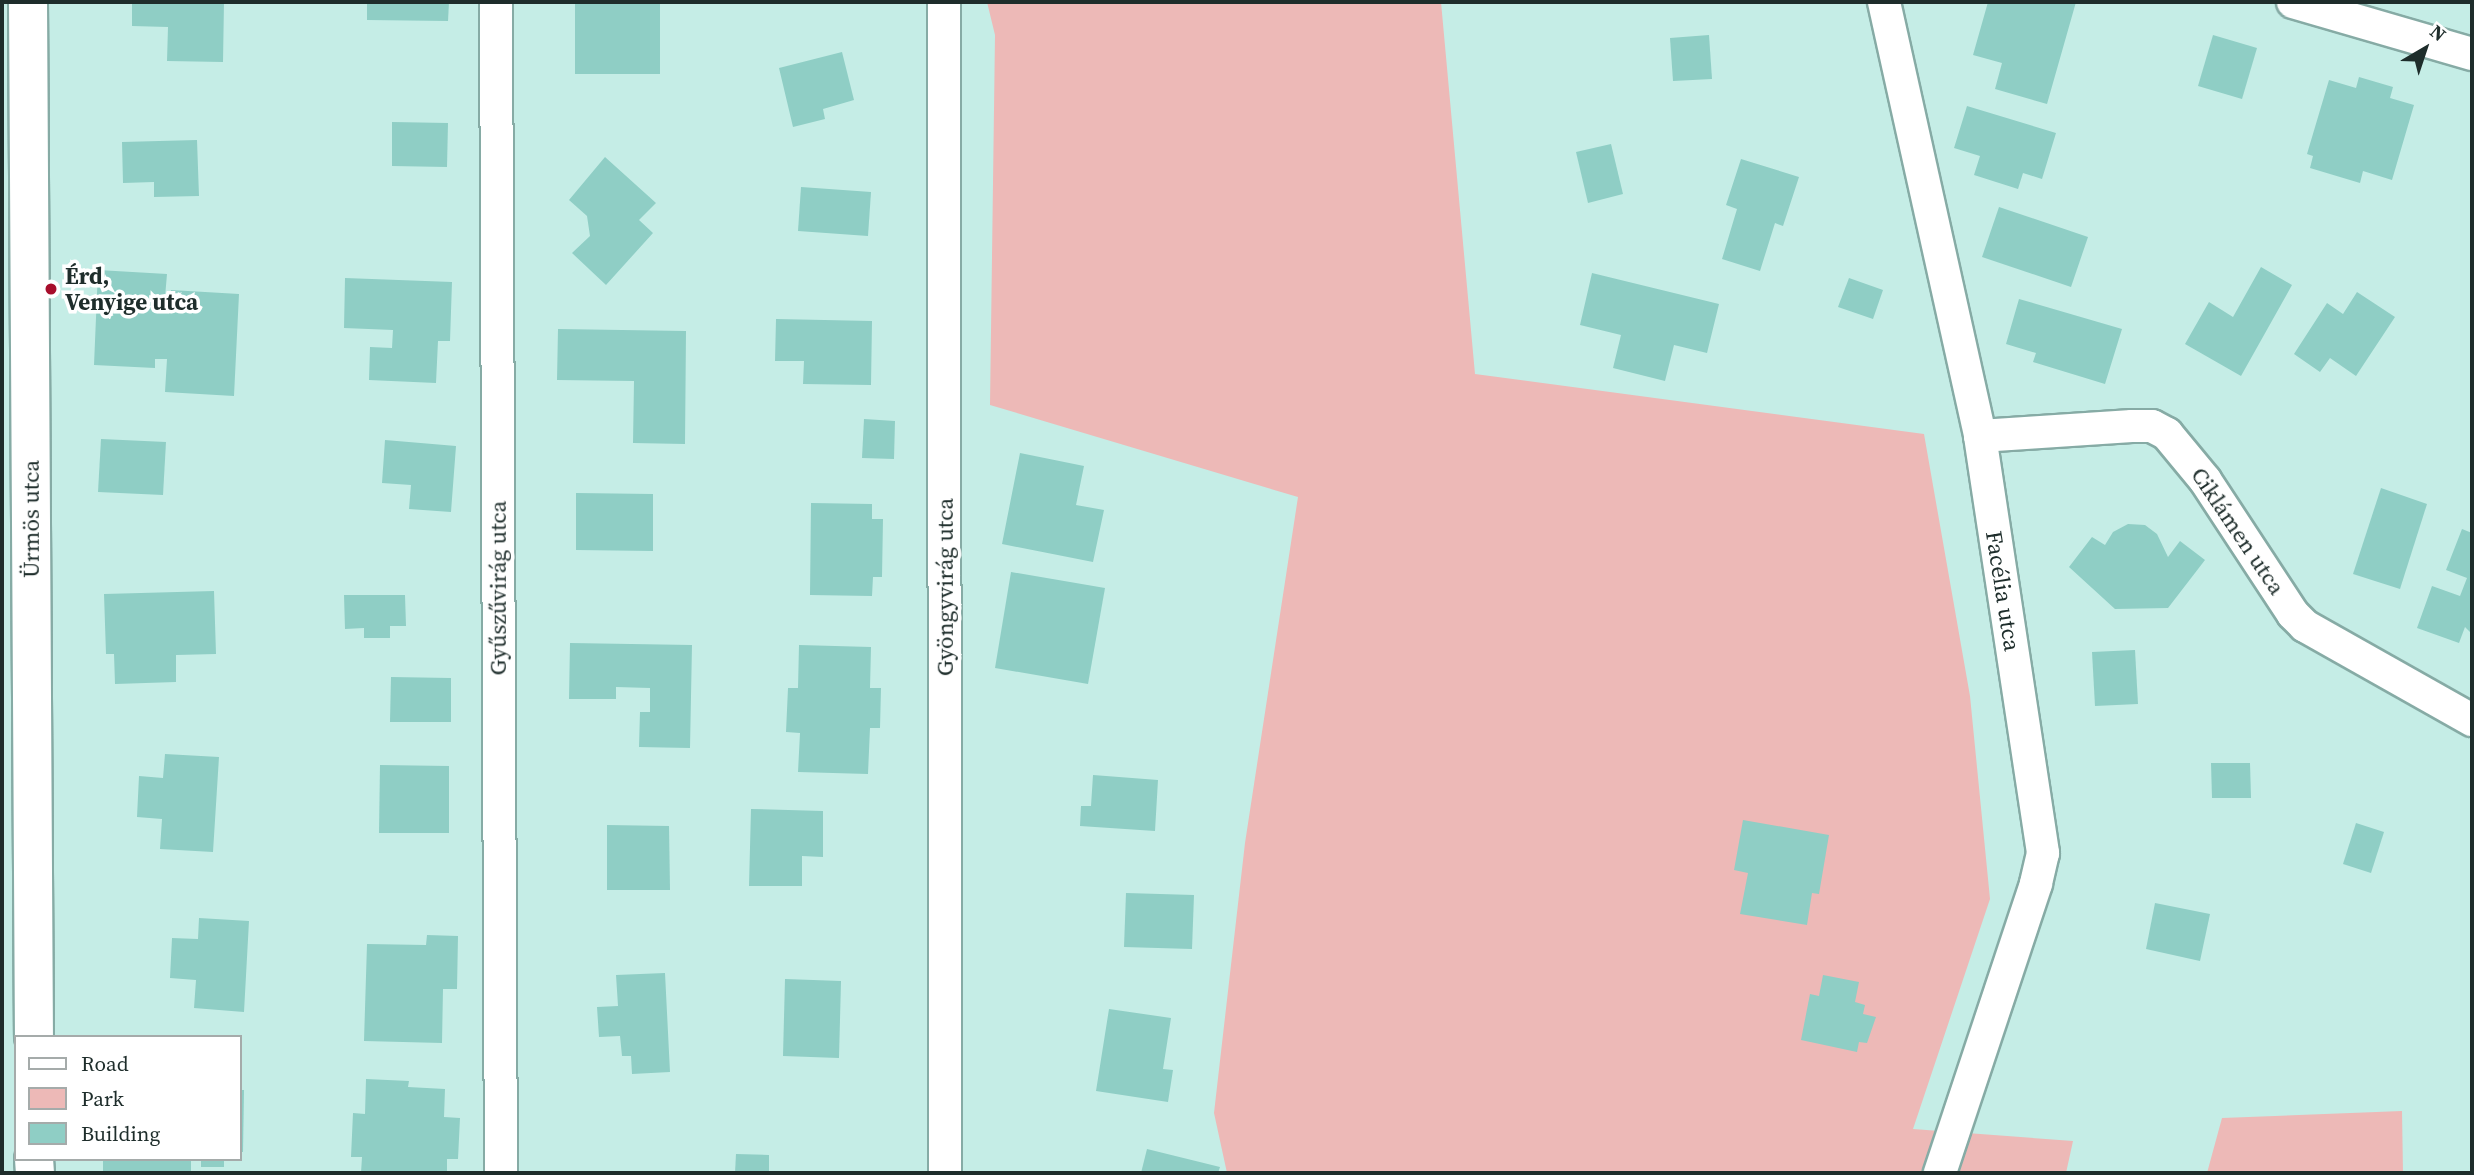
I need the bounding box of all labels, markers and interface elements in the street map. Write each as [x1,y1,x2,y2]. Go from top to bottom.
north arrow [2390,14,2460,84]
text: N [2425,18,2452,47]
place label: Érd, Venyige utca [65,262,198,316]
marker: Érd, Venyige utca [43,281,59,297]
street label: Ürmös utca [17,460,45,578]
street label: Ciklámen utca [2185,462,2291,600]
street label: Gyöngyvirág utca [931,498,959,676]
street label: Gyűszűvirág utca [484,501,512,675]
street label: Facélia utca [1980,529,2026,653]
legend [14,1035,242,1161]
text: Road [81,1049,129,1078]
text: Park [81,1084,124,1113]
text: Building [81,1119,160,1148]

